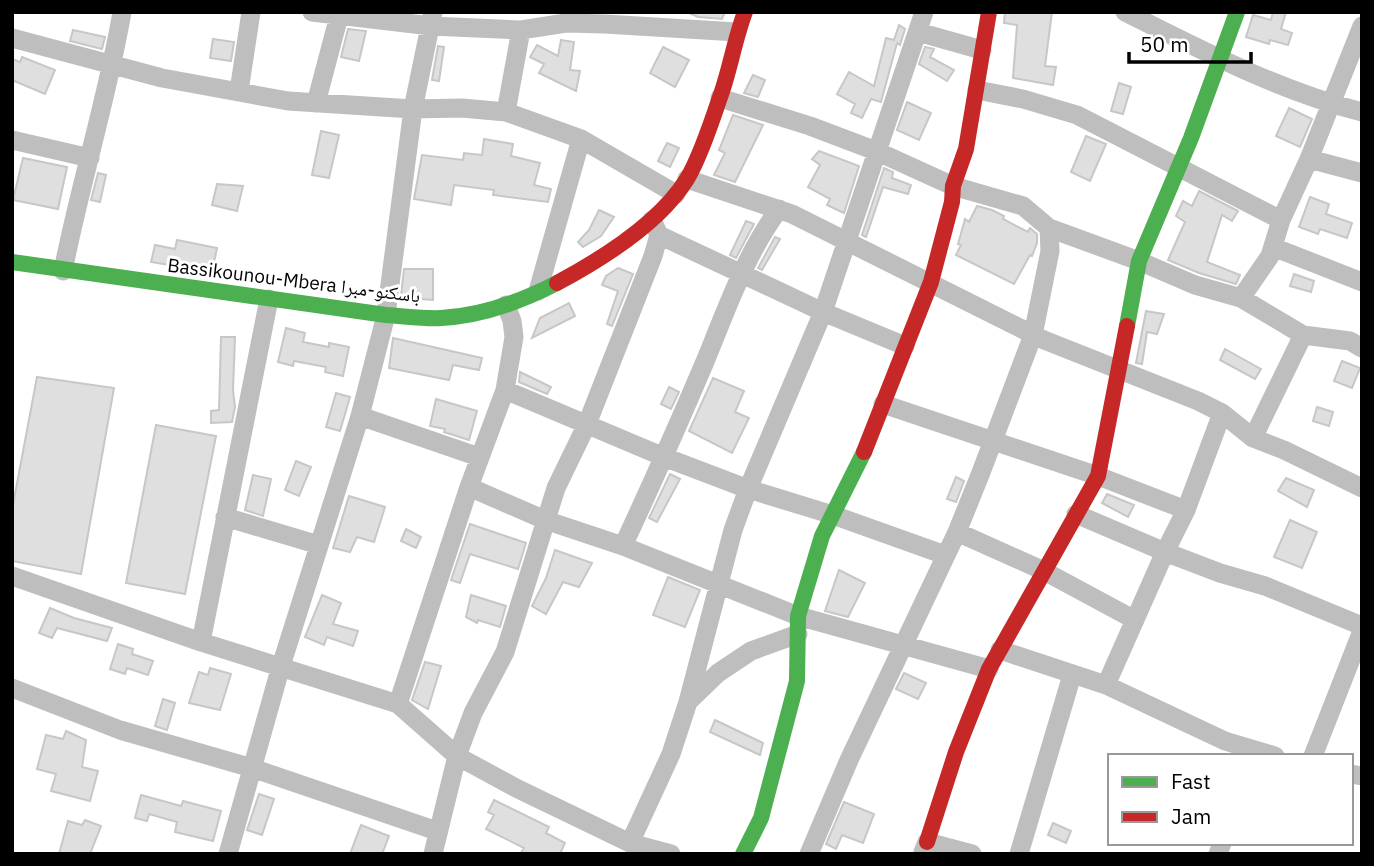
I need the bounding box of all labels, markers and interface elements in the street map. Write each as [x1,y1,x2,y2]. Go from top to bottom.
scale bar [1129,21,1252,65]
text: 50 m [1140,30,1189,58]
street label: Bassikounou-Mbera باسكنو-مبرا [166,253,422,307]
legend [1108,754,1353,845]
text: Fast [1171,767,1211,795]
text: Jam [1171,802,1211,830]

